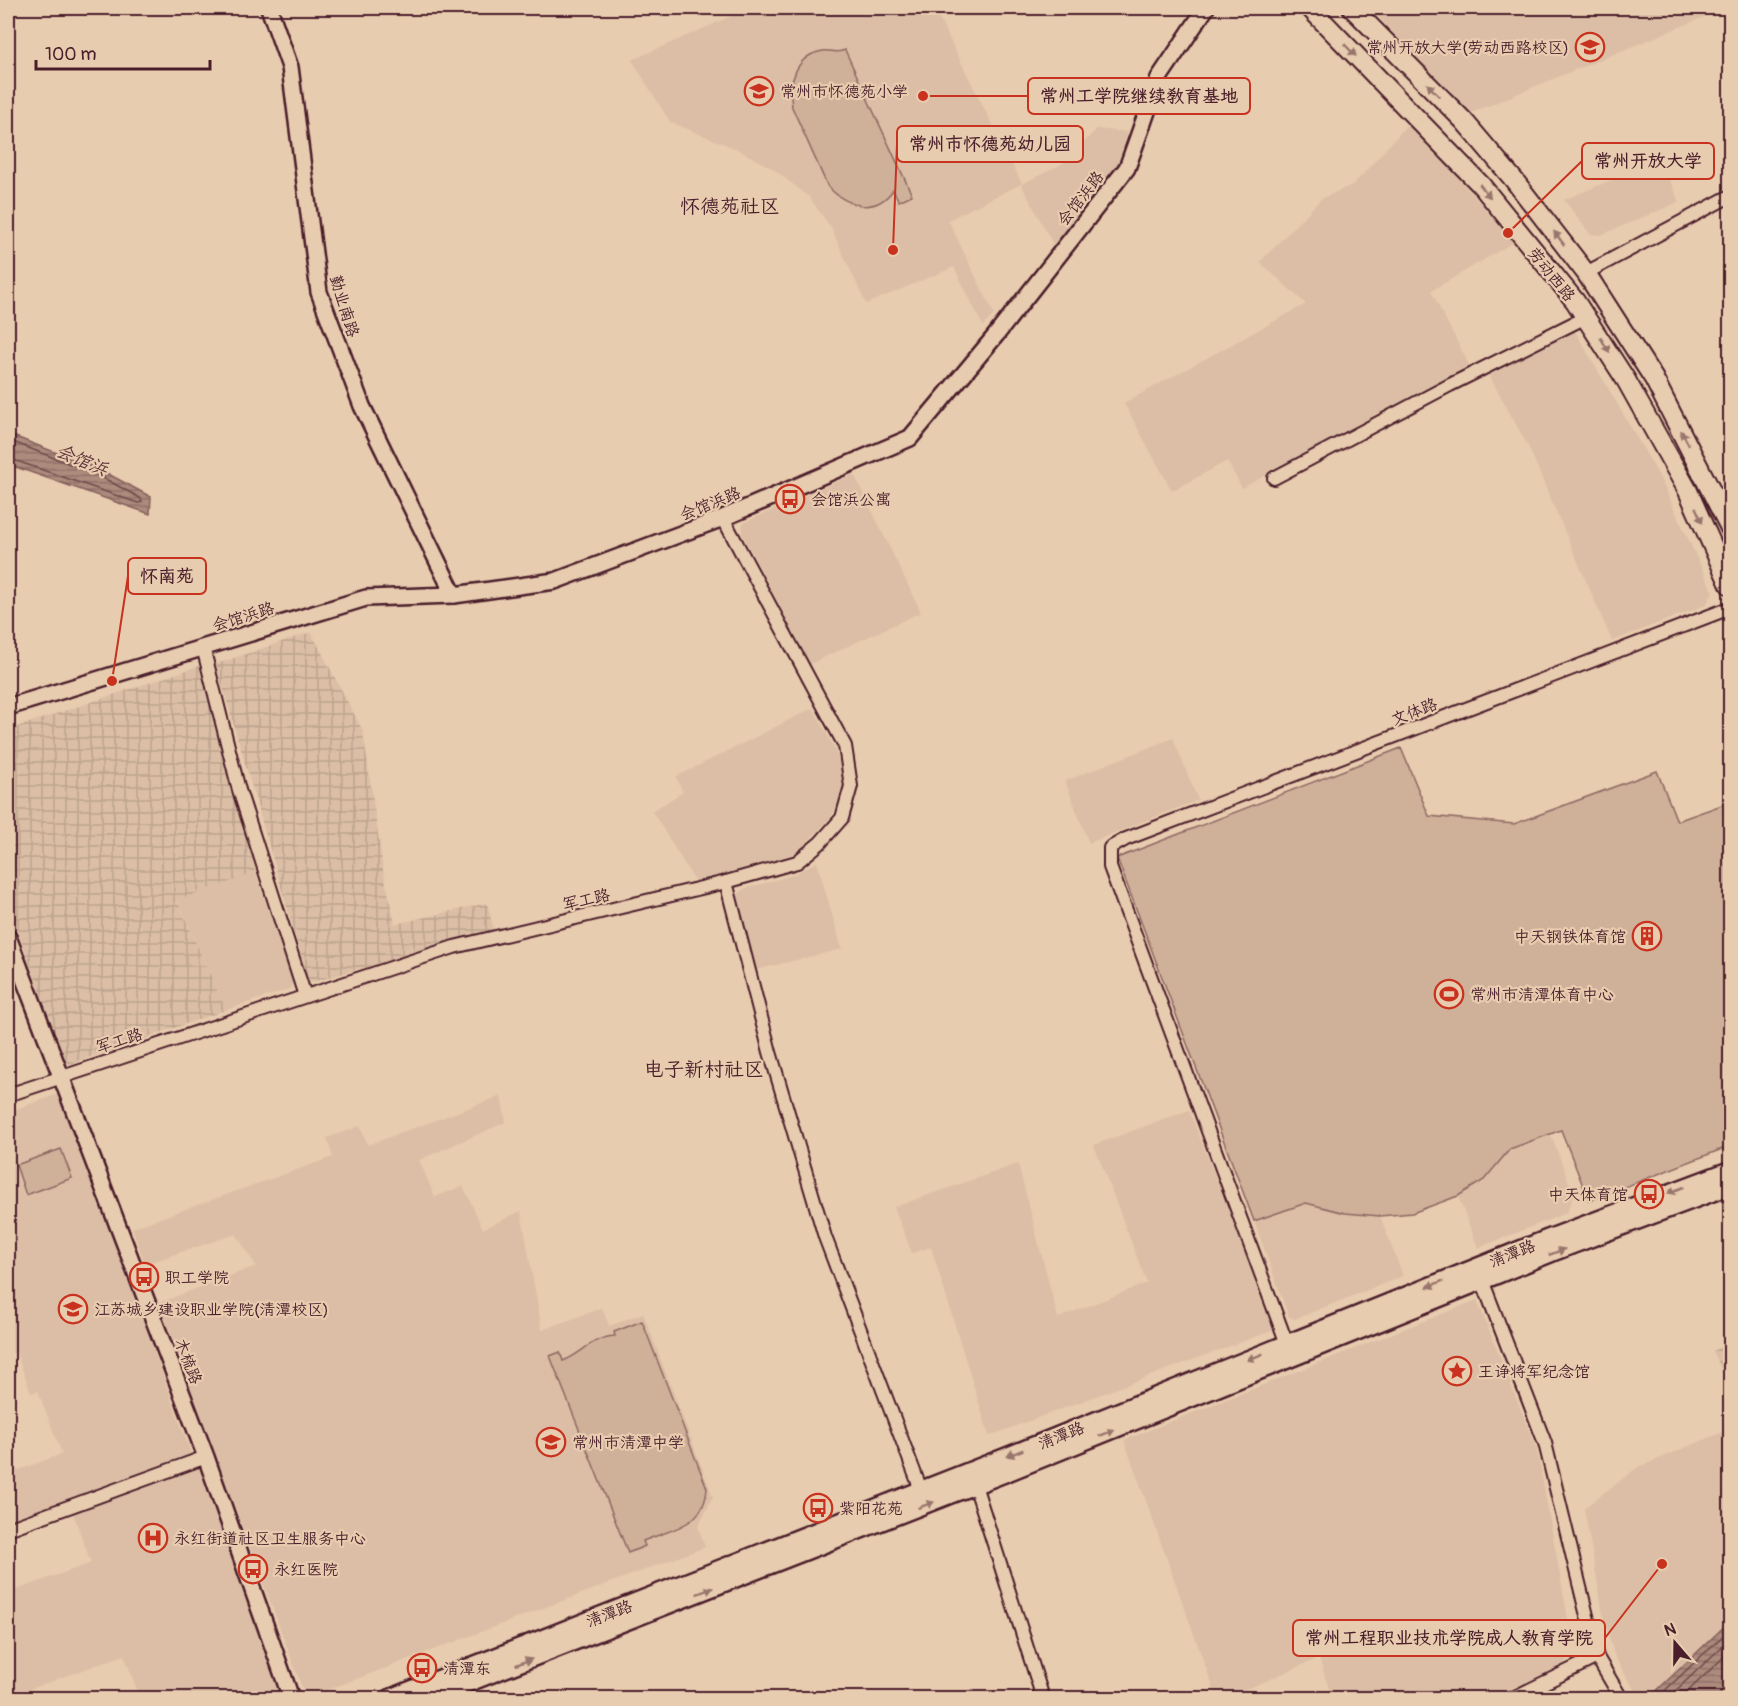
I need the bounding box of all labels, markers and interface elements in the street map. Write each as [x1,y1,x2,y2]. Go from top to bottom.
school or university icon: 常州开放大学(劳动西路校区) [1574,31,1606,63]
scale bar [36,33,210,71]
place label: 常州开放大学(劳动西路校区) [1366,38,1569,58]
text: 100 m [45,43,97,66]
one-way arrow [1343,43,1357,57]
school or university icon: 常州市怀德苑小学 [743,75,775,107]
callout: 常州工学院继续教育基地 [1028,78,1250,114]
place label: 常州市怀德苑小学 [780,82,908,102]
one-way arrow [1426,84,1440,98]
text: 常州工学院继续教育基地 [1040,85,1238,108]
callout: 常州市怀德苑幼儿园 [897,126,1083,162]
text: 常州市怀德苑幼儿园 [909,133,1071,156]
callout: 常州开放大学 [1582,143,1714,179]
text: 常州开放大学 [1594,150,1702,173]
street label: 会馆浜路 [1053,167,1108,230]
one-way arrow [1479,183,1492,199]
district label: 怀德苑社区 [680,194,780,219]
one-way arrow [1553,230,1566,246]
street label: 劳动西路 [1523,243,1579,306]
street label: 勤业南路 [325,273,363,340]
one-way arrow [1599,337,1610,353]
one-way arrow [1680,430,1690,447]
water label: 会馆浜 [52,439,112,482]
street label: 会馆浜路 [677,483,744,525]
bus stop icon: 会馆浜公寓 [774,483,806,515]
place label: 会馆浜公寓 [811,490,891,510]
one-way arrow [1694,507,1704,525]
callout: 怀南苑 [128,558,206,594]
text: 怀南苑 [140,565,194,588]
street label: 会馆浜路 [210,598,277,636]
street label: 文体路 [1388,694,1440,730]
street label: 军工路 [561,885,612,915]
building icon: 中天钢铁体育馆 [1631,920,1663,952]
place label: 中天钢铁体育馆 [1514,927,1626,947]
sports icon: 常州市清潭体育中心 [1433,978,1465,1010]
place label: 常州市清潭体育中心 [1470,985,1614,1005]
street label: 军工路 [93,1024,145,1058]
district label: 电子新村社区 [644,1057,764,1082]
bus stop icon: 中天体育馆 [1633,1178,1665,1210]
place label: 中天体育馆 [1548,1185,1628,1205]
one-way arrow [1667,1186,1685,1195]
street label: 清潭路 [1486,1236,1538,1272]
one-way arrow [1548,1246,1566,1256]
bus stop icon: 职工学院 [128,1261,160,1293]
place label: 职工学院 [165,1268,229,1288]
one-way arrow [1426,1279,1444,1289]
school or university icon: 江苏城乡建设职业学院(清潭校区) [57,1293,89,1325]
place label: 江苏城乡建设职业学院(清潭校区) [94,1300,329,1320]
street label: 木梳路 [170,1335,206,1387]
one-way arrow [1245,1352,1263,1362]
place icon: 王诤将军纪念馆 [1441,1355,1473,1387]
place label: 王诤将军纪念馆 [1478,1362,1590,1382]
street label: 清潭路 [1035,1418,1087,1454]
school or university icon: 常州市清潭中学 [535,1426,567,1458]
one-way arrow [1098,1428,1116,1437]
place label: 常州市清潭中学 [572,1433,684,1453]
one-way arrow [1006,1448,1024,1458]
bus stop icon: 紫阳花苑 [802,1492,834,1524]
place label: 紫阳花苑 [839,1499,903,1519]
one-way arrow [917,1499,935,1509]
hospital icon: 永红街道社区卫生服务中心 [137,1522,169,1554]
place label: 永红街道社区卫生服务中心 [174,1529,366,1549]
bus stop icon: 永红医院 [237,1553,269,1585]
place label: 永红医院 [274,1560,338,1580]
one-way arrow [696,1586,714,1595]
street label: 清潭路 [583,1596,635,1632]
north arrow [1645,1613,1705,1673]
text: N [1662,1619,1679,1641]
callout: 常州工程职业技术学院成人教育学院 [1293,1620,1605,1656]
text: 常州工程职业技术学院成人教育学院 [1305,1627,1593,1650]
bus stop icon: 清潭东 [406,1652,438,1684]
one-way arrow [515,1657,533,1667]
place label: 清潭东 [443,1659,491,1679]

